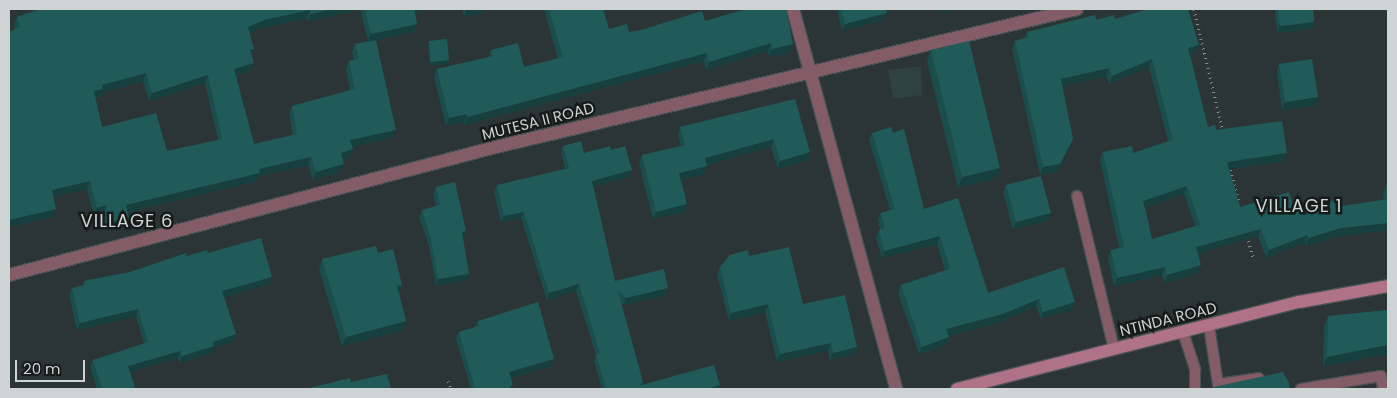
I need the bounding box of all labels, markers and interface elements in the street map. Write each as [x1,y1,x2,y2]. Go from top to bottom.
street label: MUTESA II ROAD [480,98,596,144]
district label: VILLAGE 1 [1254,195,1344,217]
district label: VILLAGE 6 [79,210,175,232]
street label: NTINDA ROAD [1118,298,1218,340]
scale bar [18,350,88,382]
text: 20 m [23,358,61,379]

